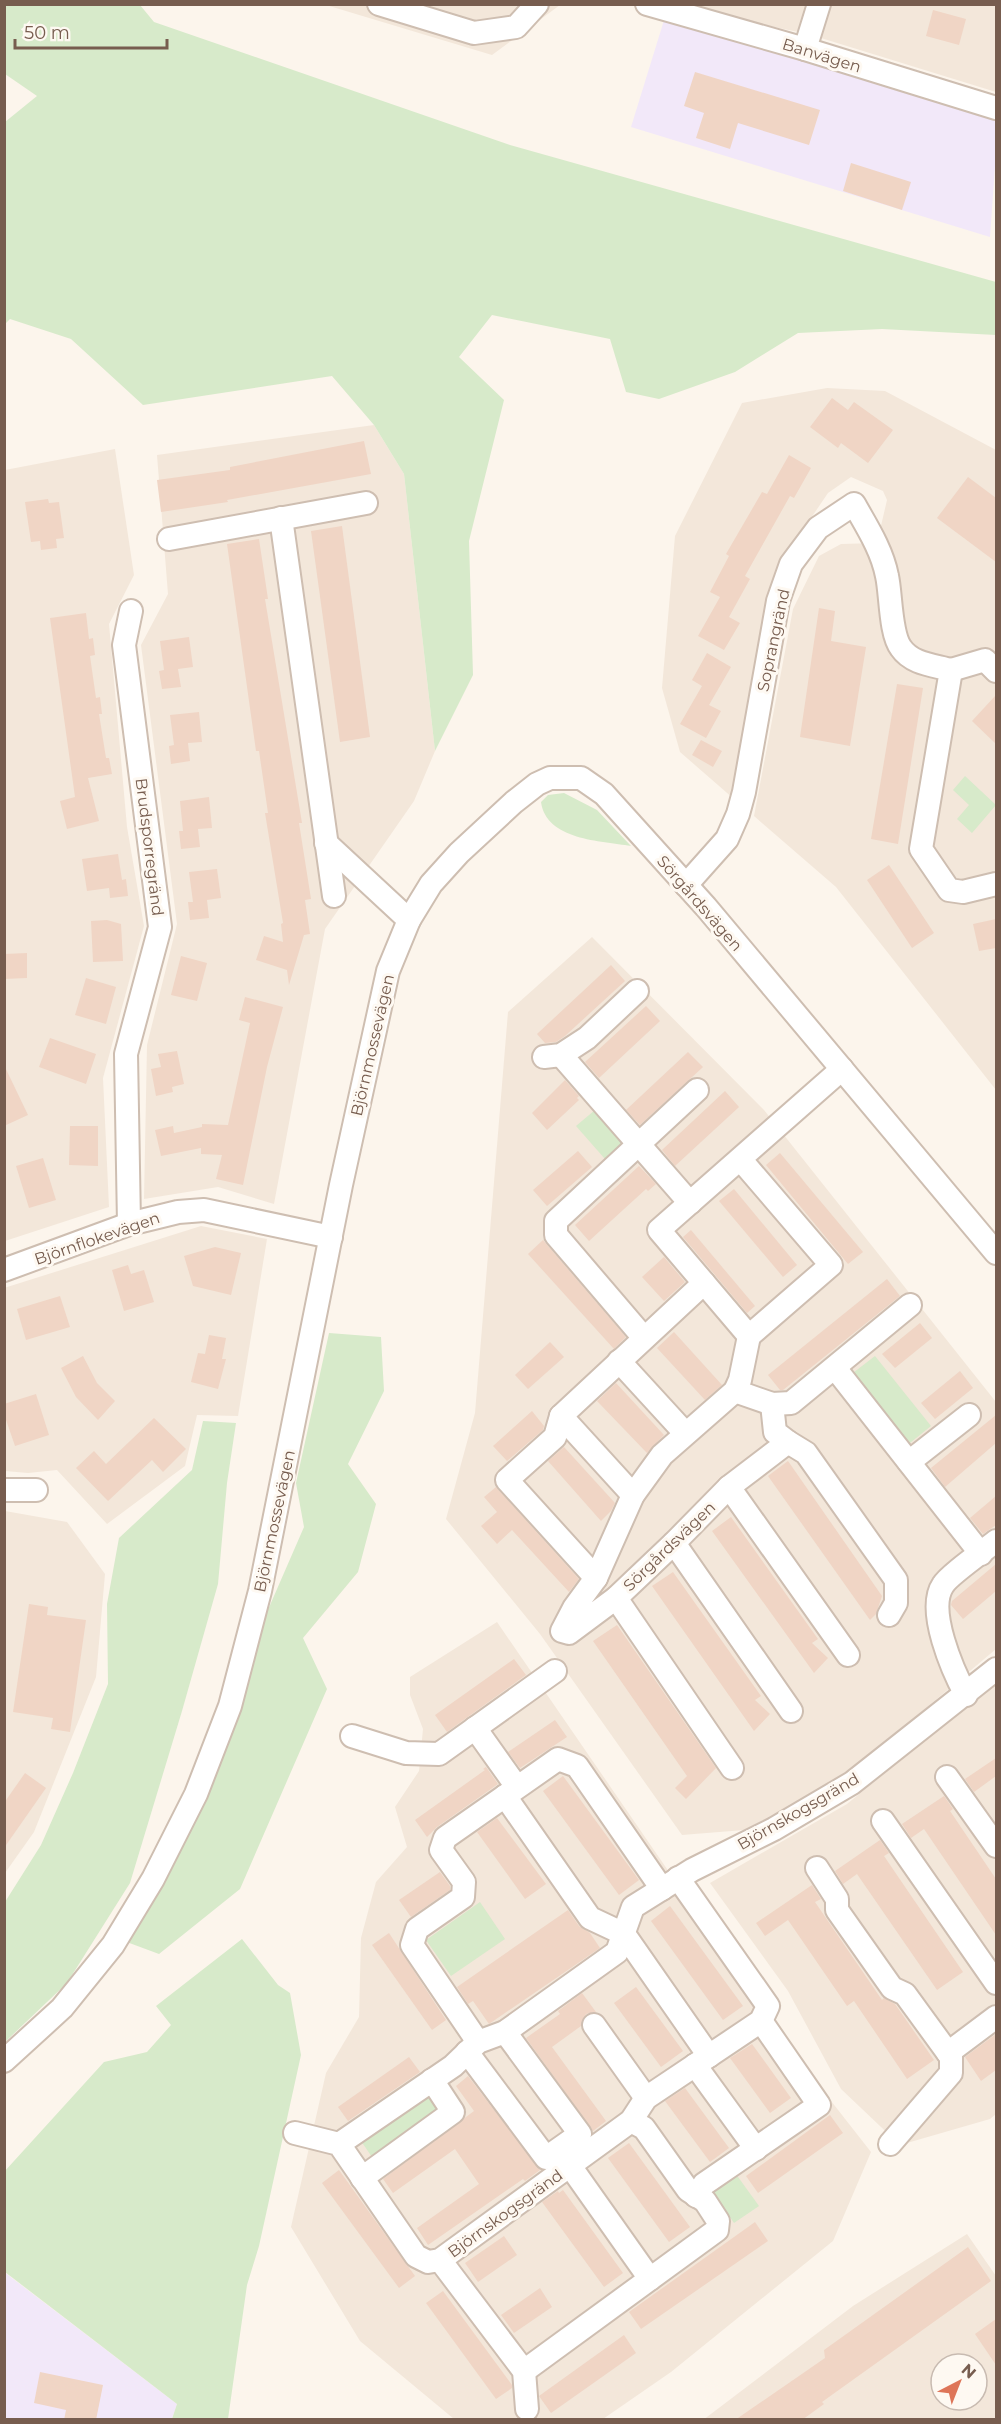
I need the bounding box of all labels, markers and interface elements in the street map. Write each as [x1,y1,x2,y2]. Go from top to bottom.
scale bar [15,12,166,50]
text: 50 m [24,22,70,44]
street label: Banvägen [780,34,864,76]
street label: Soprangränd [753,587,794,693]
street label: Brudsporregränd [132,777,167,917]
street label: Sörgårdsvägen [653,852,746,955]
street label: Björnmossevägen [347,972,398,1118]
street label: Björnflokevägen [32,1208,162,1269]
street label: Björnmossevägen [250,1448,299,1594]
street label: Sörgårdsvägen [619,1498,719,1595]
street label: Björnskogsgränd [734,1769,862,1854]
street label: Björnskogsgränd [444,2165,566,2261]
north arrow [929,2352,989,2412]
text: N [958,2360,980,2383]

